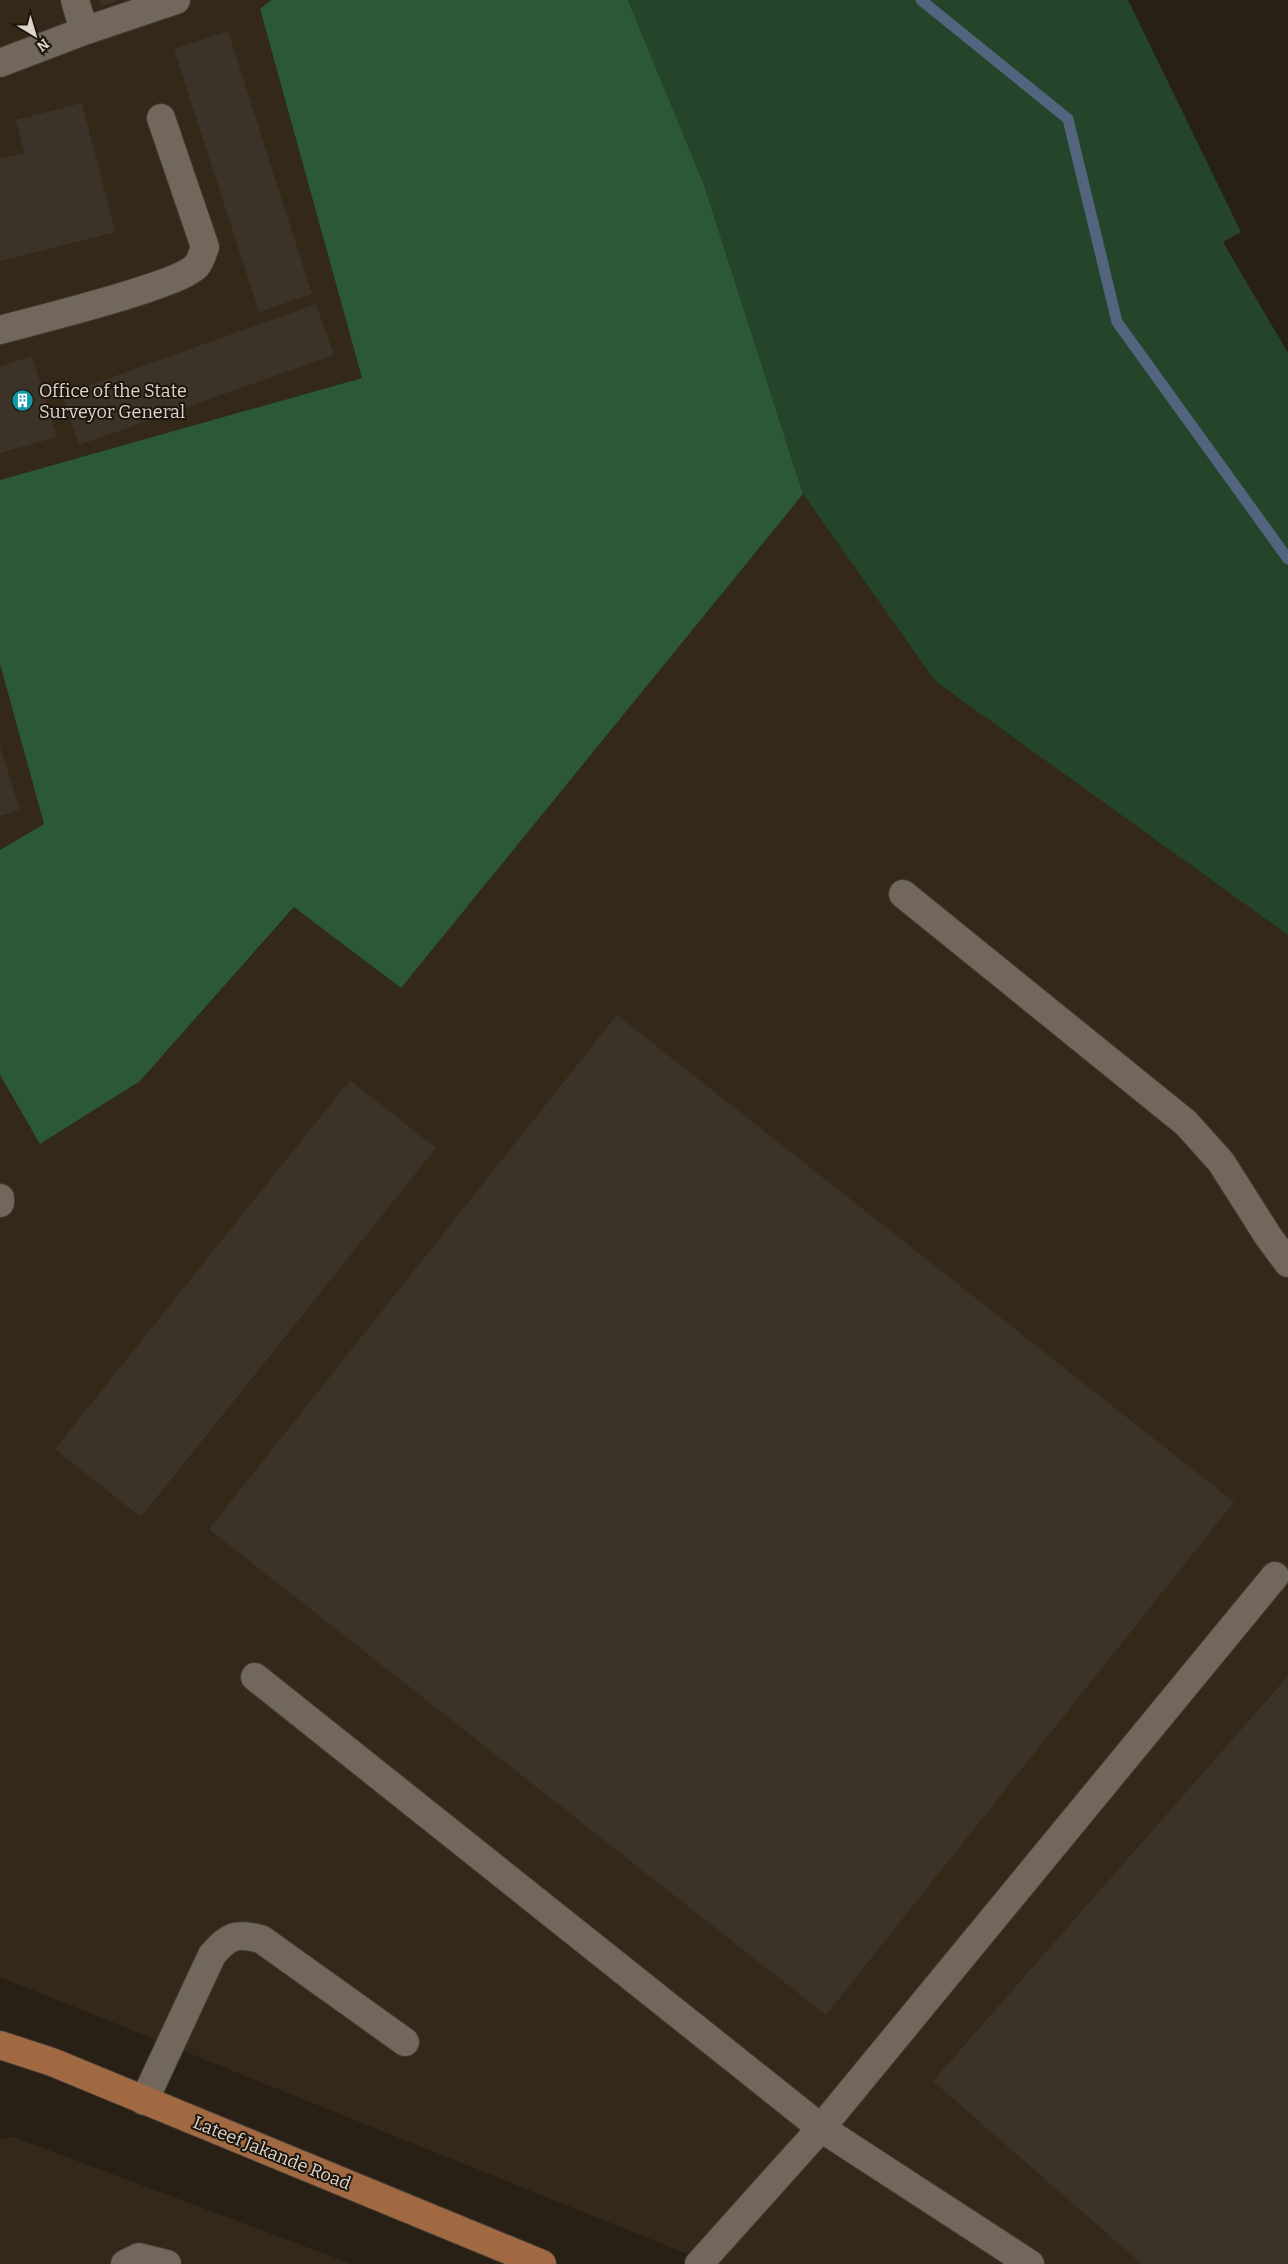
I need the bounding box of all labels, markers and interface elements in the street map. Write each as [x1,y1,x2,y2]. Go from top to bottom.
north arrow [10,10,60,60]
text: N [33,35,52,55]
place label: Office of the State Surveyor General [39,380,187,423]
building icon: Office of the State Surveyor General [11,389,35,413]
street label: Lateef Jakande Road [190,2111,354,2195]

